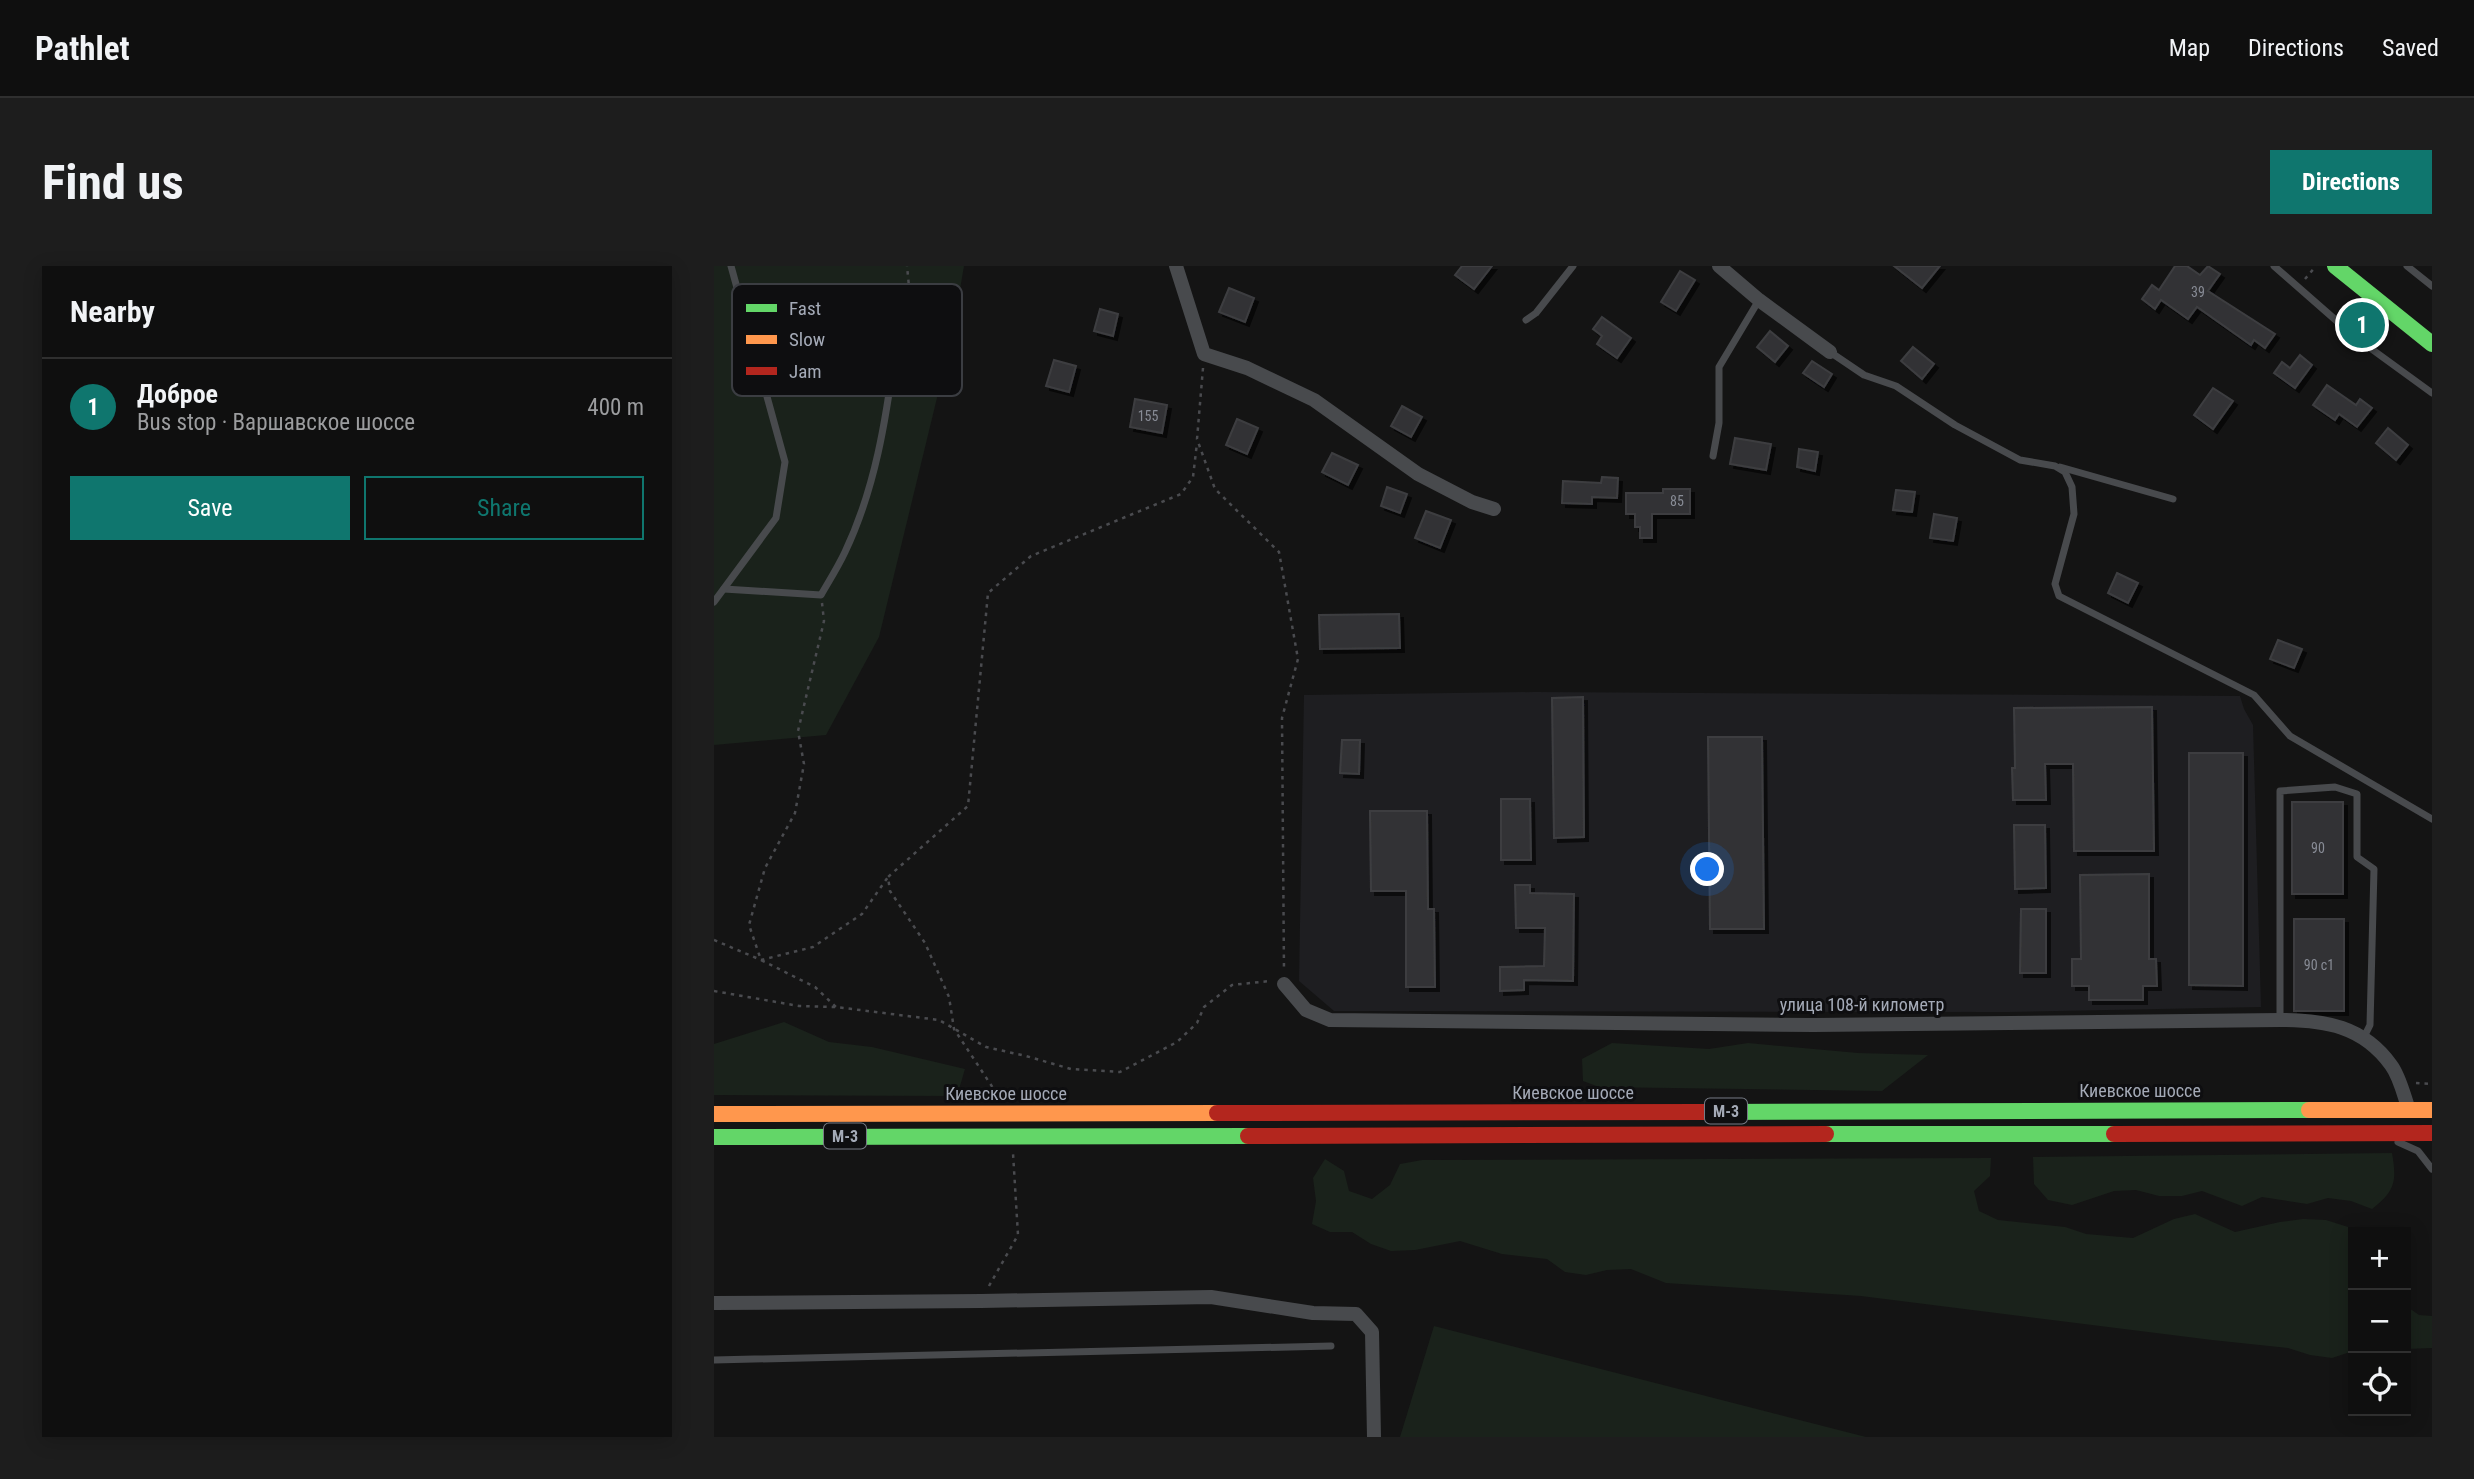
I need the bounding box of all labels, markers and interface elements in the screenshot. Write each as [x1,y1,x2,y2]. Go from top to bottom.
text: Pathlet [35,29,130,68]
text: Map [2169,34,2210,62]
text: Directions [2248,34,2344,62]
text: Saved [2382,34,2439,62]
button: Directions [2270,150,2432,214]
text: Find us [42,154,184,211]
legend [732,284,962,396]
house number: 39 [2191,284,2205,300]
text: Nearby [70,294,155,329]
text: Fast [789,297,821,320]
pin: 1 [2339,299,2385,351]
text: Slow [789,328,825,351]
text: Jam [789,360,822,383]
text: Доброе [137,379,218,409]
text: 1 [87,394,99,421]
text: 400 m [587,394,644,421]
house number: 155 [1138,408,1158,424]
text: Bus stop · Варшавское шоссе [137,409,415,436]
button: Save [70,476,350,540]
button: Share [364,476,644,540]
house number: 85 [1670,493,1684,509]
house number: 90 [2311,840,2325,856]
your location [1690,852,1724,886]
house number: 90 с1 [2304,957,2334,973]
street label: улица 108-й километр [1780,994,1944,1015]
street label: Киевское шоссе [2079,1080,2201,1101]
street label: Киевское шоссе [1512,1082,1634,1103]
street label: Киевское шоссе [945,1083,1067,1104]
road number: М-3 [1705,1098,1747,1124]
road number: М-3 [824,1124,866,1149]
map controls [2348,1227,2411,1416]
button: + [2348,1227,2411,1290]
button: − [2348,1290,2411,1353]
button: locate [2348,1353,2411,1416]

